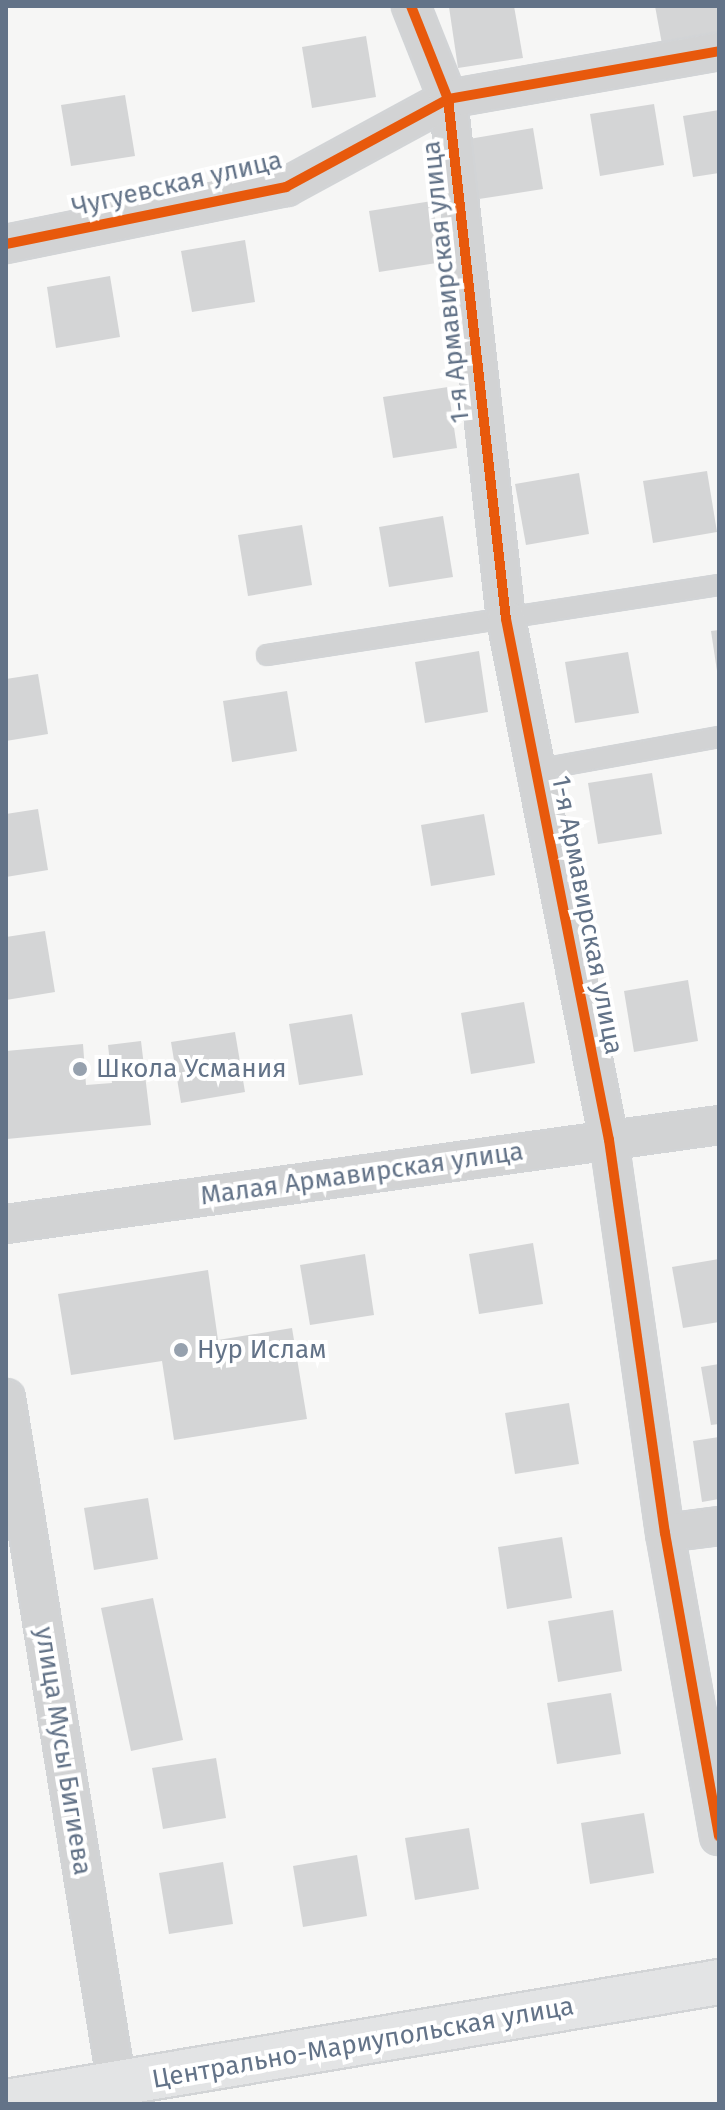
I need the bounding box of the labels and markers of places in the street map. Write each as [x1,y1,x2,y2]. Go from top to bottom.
place label: Школа Усмания [96,1053,287,1085]
marker: Школа Усмания [71,1060,89,1078]
place label: Нур Ислам [197,1334,327,1366]
marker: Нур Ислам [172,1341,190,1359]

